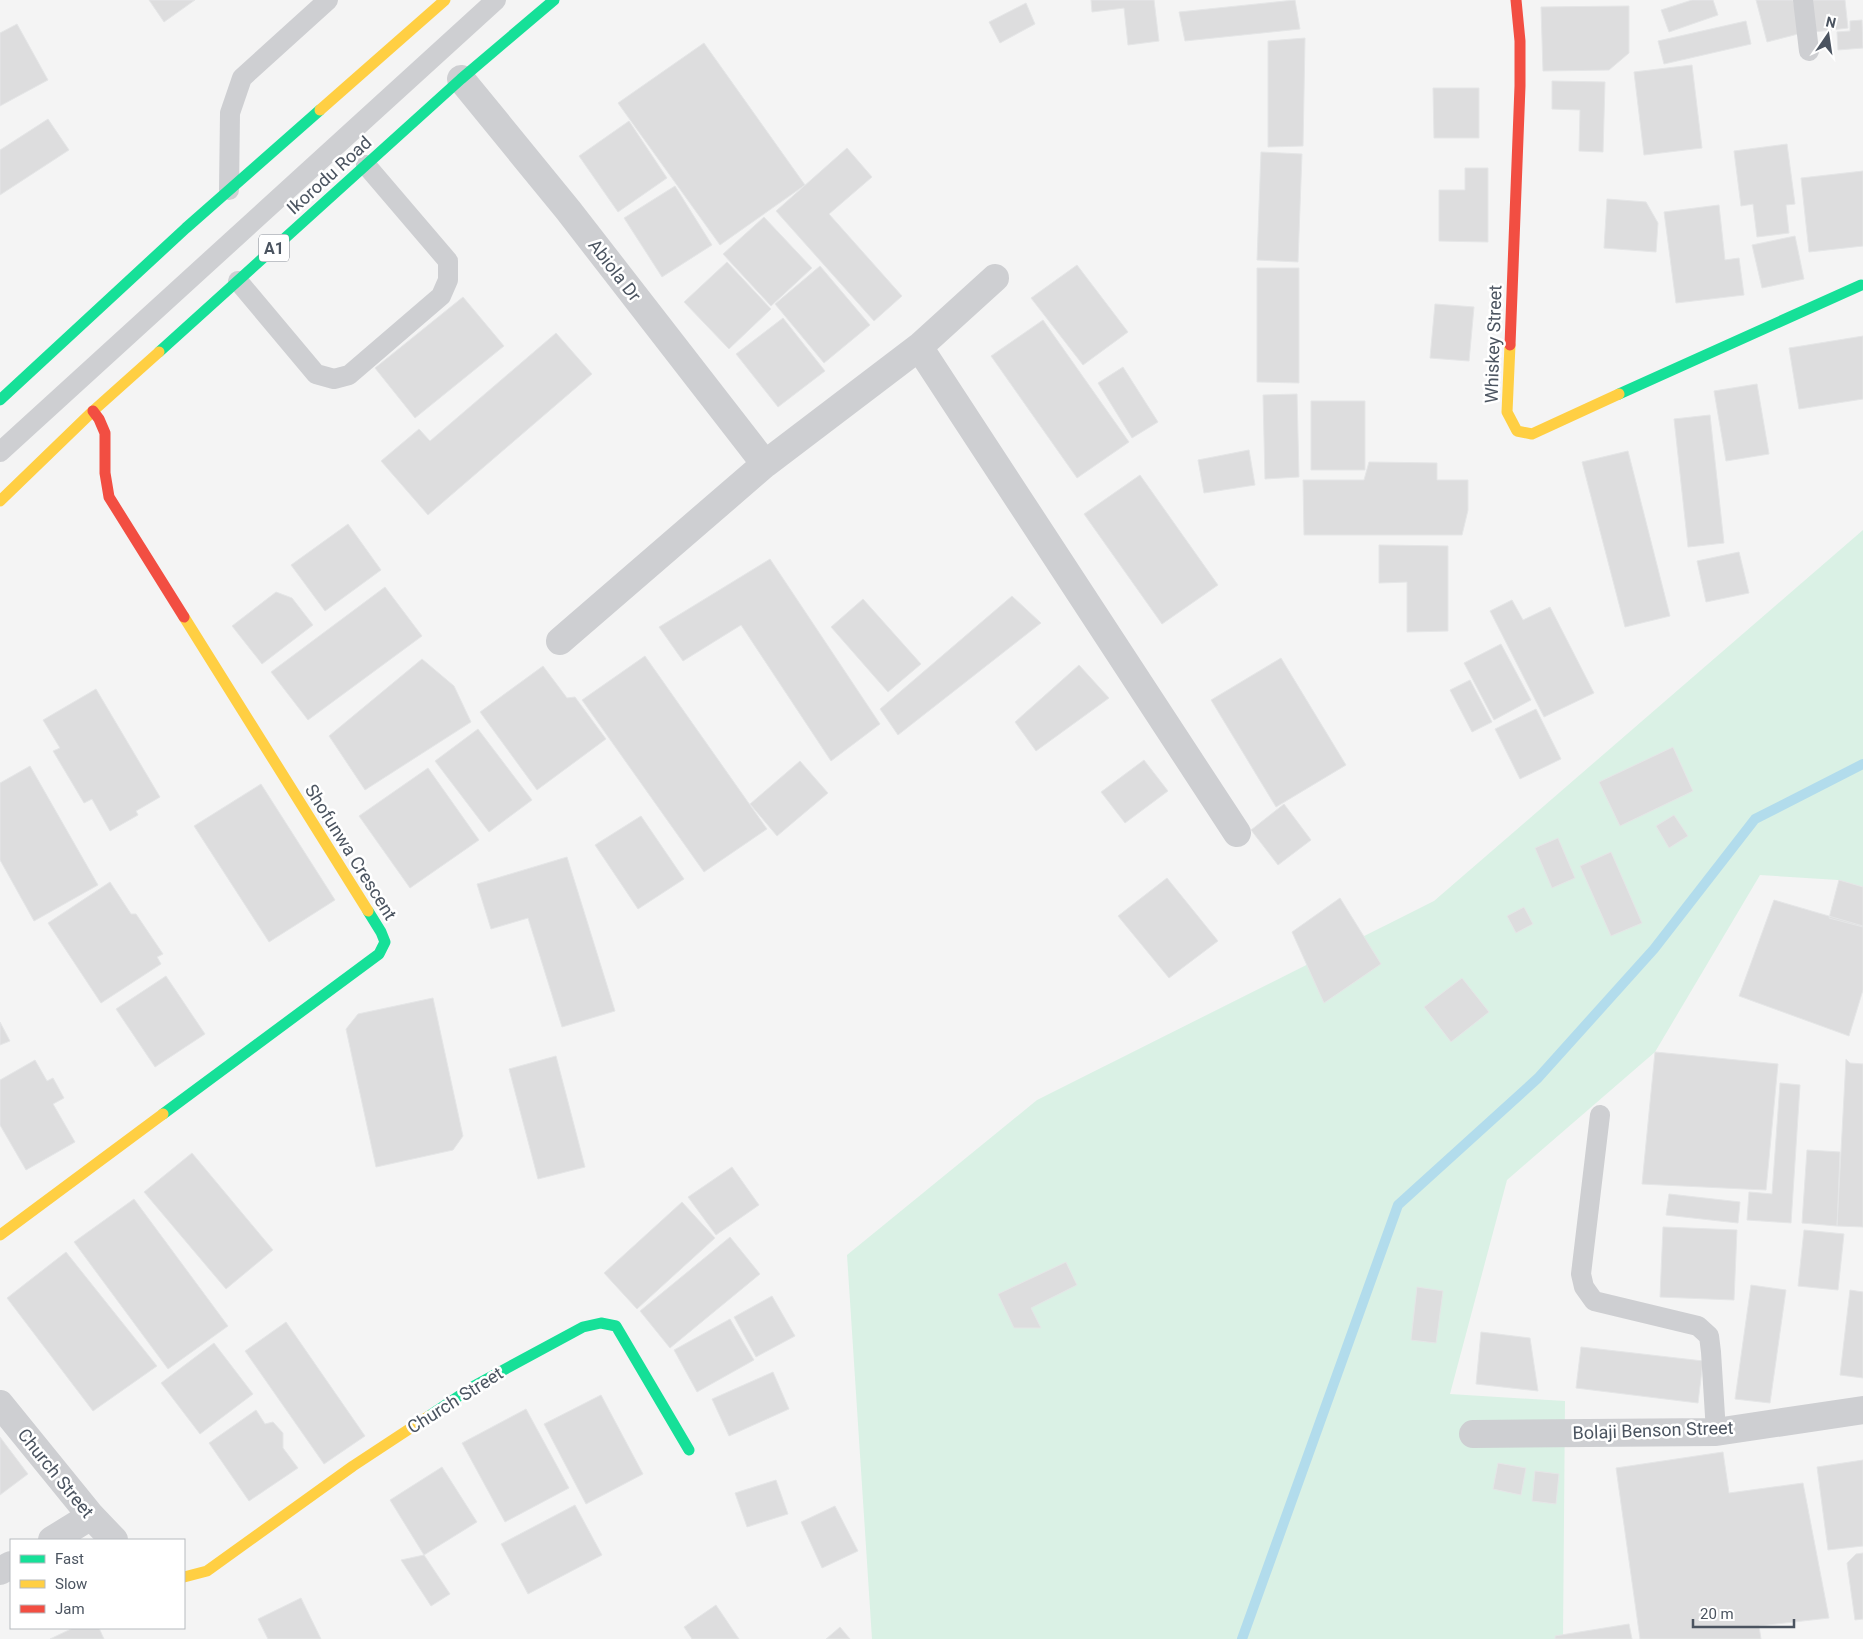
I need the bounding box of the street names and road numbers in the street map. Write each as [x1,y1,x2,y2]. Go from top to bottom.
street label: Ikorodu Road [282,132,376,218]
road number: A1 [259,234,289,262]
street label: Abiola Dr [584,235,646,305]
street label: Whiskey Street [1480,284,1506,404]
street label: Shofunwa Crescent [301,780,401,924]
street label: Church Street [403,1362,507,1438]
street label: Bolaji Benson Street [1572,1417,1734,1443]
street label: Church Street [14,1424,98,1522]

